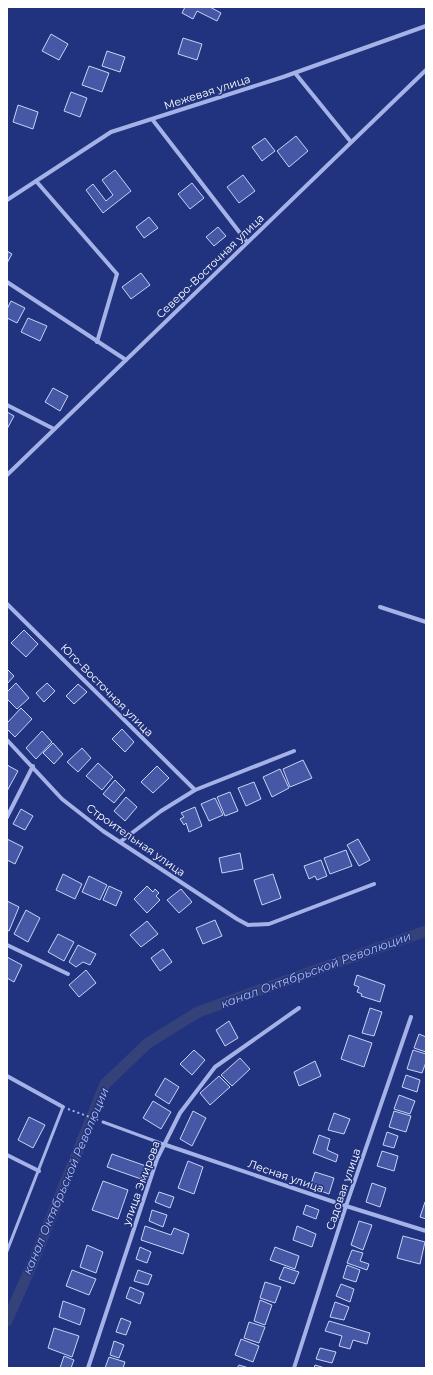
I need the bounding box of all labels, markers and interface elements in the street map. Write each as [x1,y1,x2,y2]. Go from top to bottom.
street label: Межевая улица [162,71,252,113]
street label: Северо-Восточная улица [153,211,267,321]
street label: Юго-Восточная улица [58,641,156,739]
street label: Строительная улица [84,801,188,879]
water label: канал Октябрьской Революции [219,928,413,1011]
water label: канал Октябрьской Революции [19,1085,112,1276]
street label: улица Эмирова [119,1139,163,1228]
street label: Садовая улица [322,1146,364,1232]
street label: Лесная улица [246,1156,326,1196]

